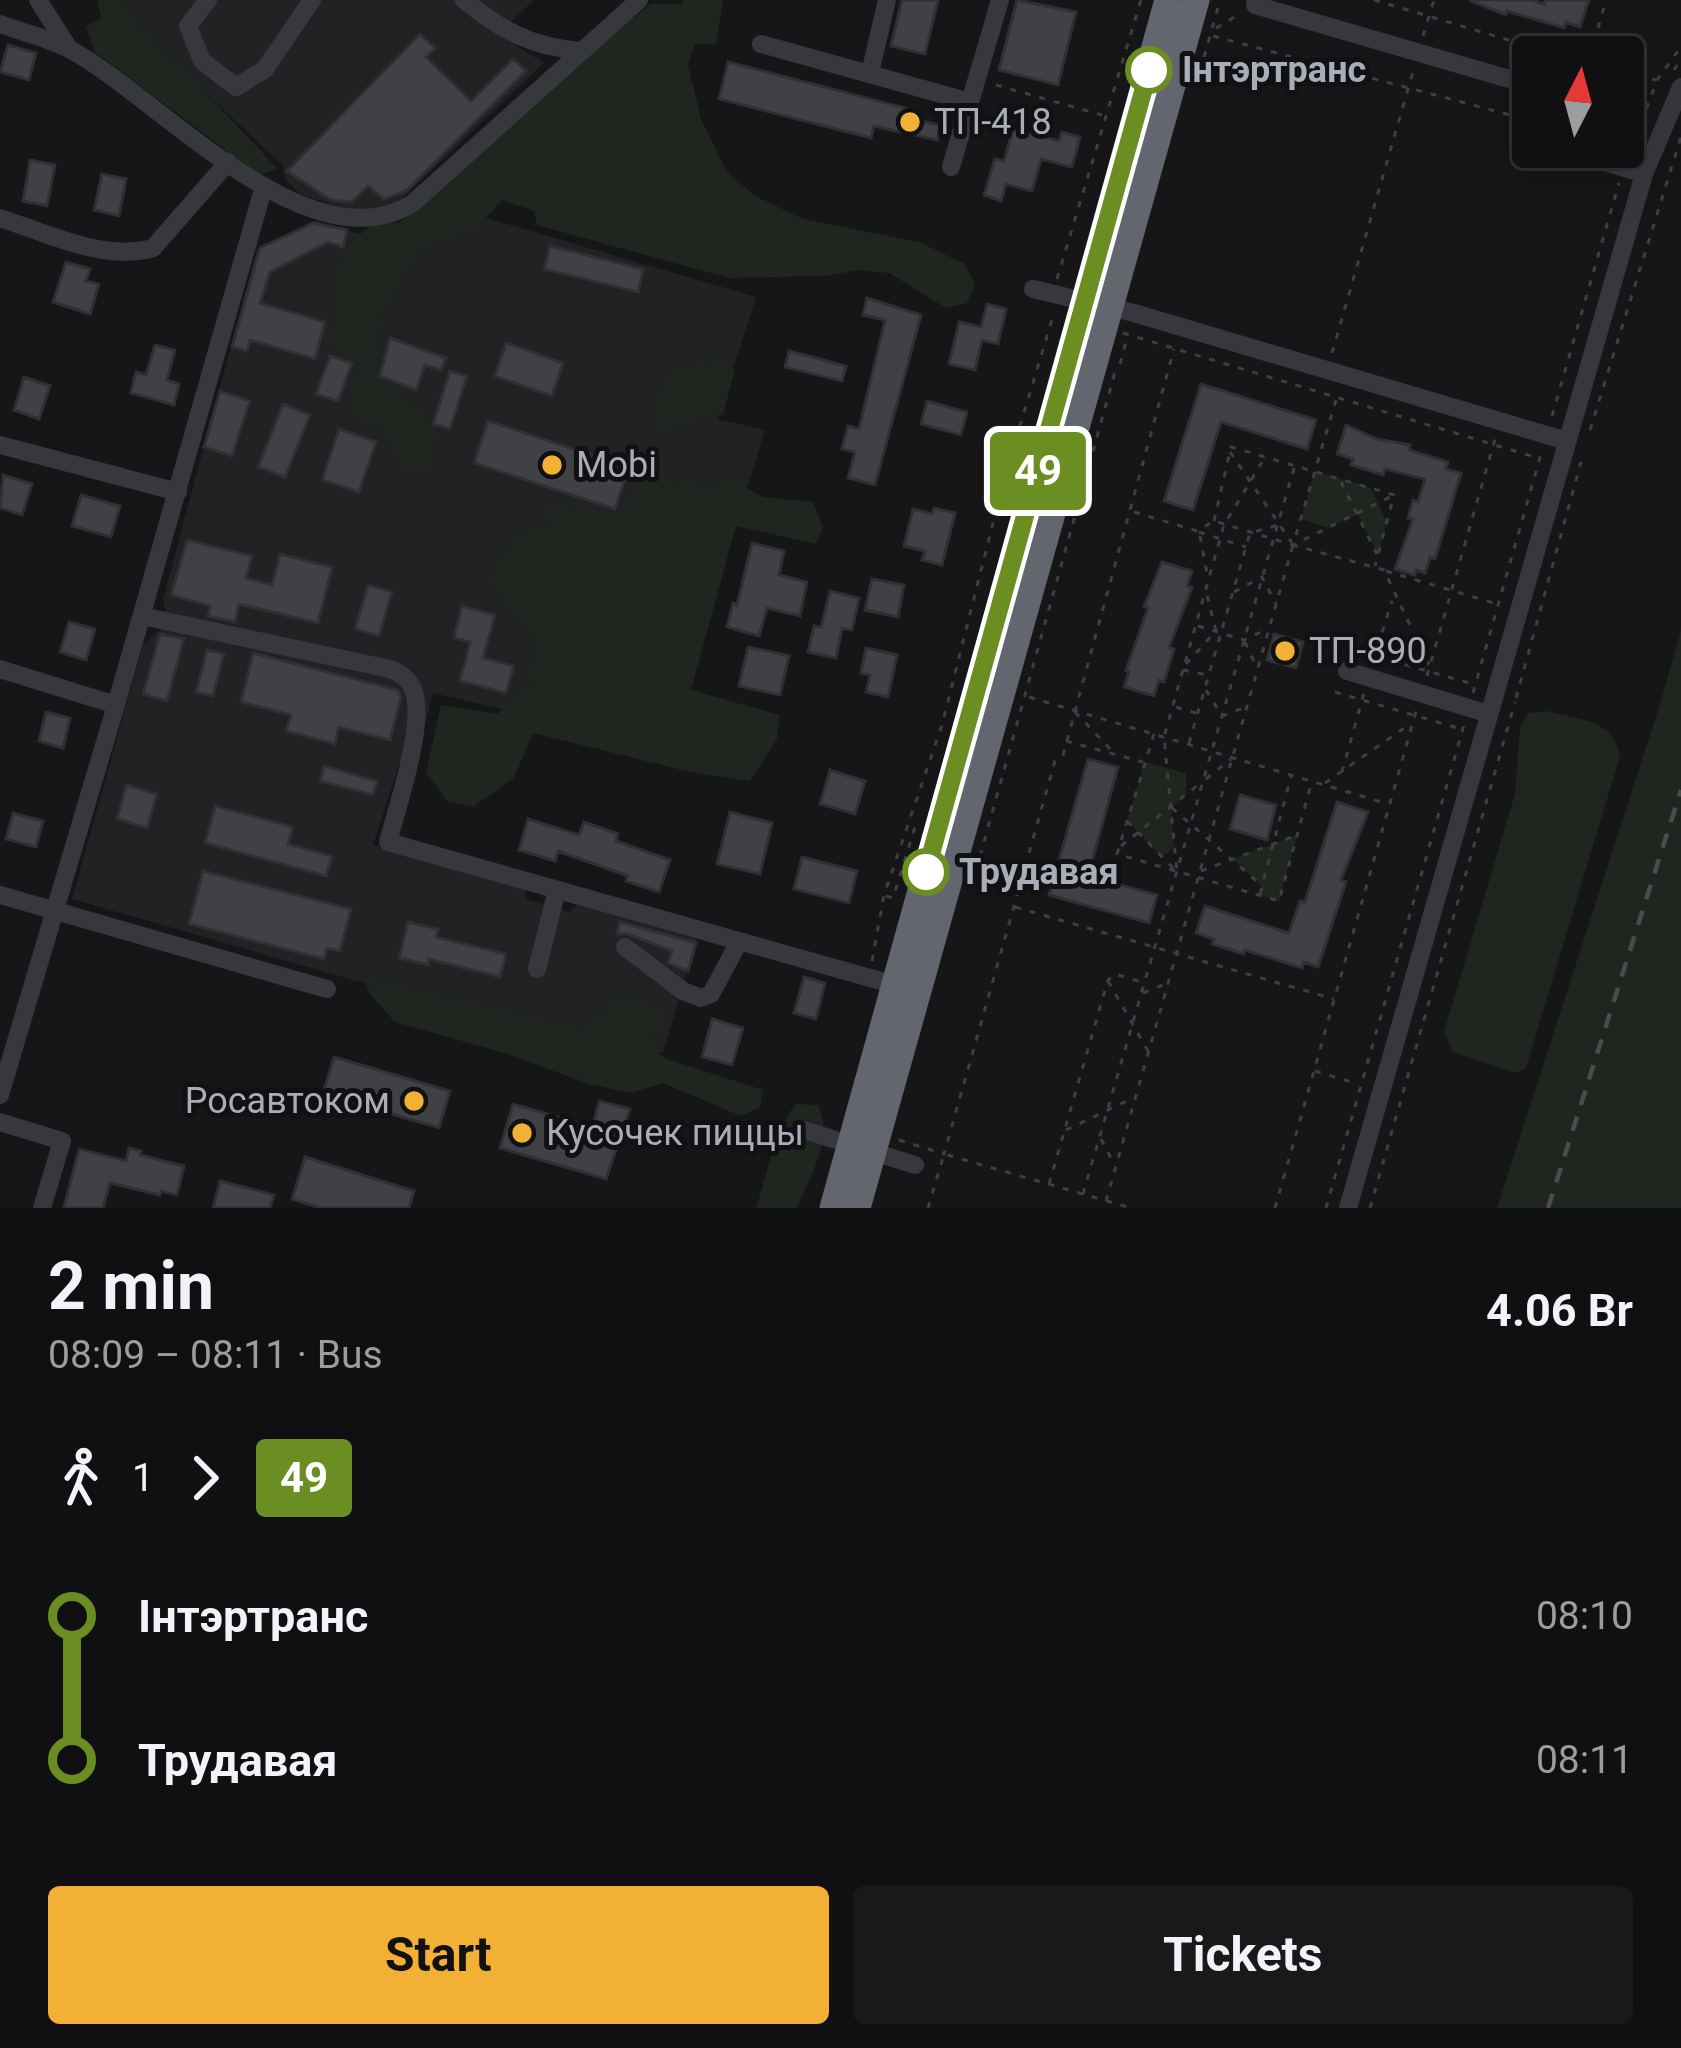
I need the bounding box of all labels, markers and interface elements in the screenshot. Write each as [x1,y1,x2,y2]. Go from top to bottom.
north arrow [1512,36,1644,168]
map controls [1512,36,1644,168]
marker: Інтэртранс [1127,48,1171,92]
place label: Інтэртранс [1182,49,1366,91]
place label: ТП-418 [934,101,1052,143]
marker: ТП-418 [897,109,923,135]
line badge: 49 [984,432,1092,510]
place label: Mobi [576,444,657,486]
text: 49 [1014,446,1062,495]
marker: Mobi [539,452,565,478]
place label: ТП-890 [1309,630,1427,672]
marker: ТП-890 [1272,638,1298,664]
marker: Трудавая [904,850,948,894]
place label: Трудавая [959,851,1119,893]
place label: Росавтоком [185,1080,390,1122]
marker: Росавтоком [401,1088,427,1114]
place label: Кусочек пиццы [546,1112,804,1154]
marker: Кусочек пиццы [509,1120,535,1146]
text: 2 min [48,1248,214,1325]
text: 4.06 Br [1486,1284,1633,1337]
text: 08:09 – 08:11 · Bus [48,1332,383,1378]
icon: walk [48,1445,114,1511]
icon: forward [172,1445,238,1511]
text: 49 [280,1453,328,1502]
text: 1 [132,1455,154,1501]
text: Інтэртранс [138,1590,368,1643]
text: 08:10 [1536,1593,1633,1639]
text: Трудавая [138,1734,337,1787]
text: 08:11 [1536,1737,1633,1783]
button: Start [48,1886,829,2024]
button: Tickets [853,1886,1633,2024]

